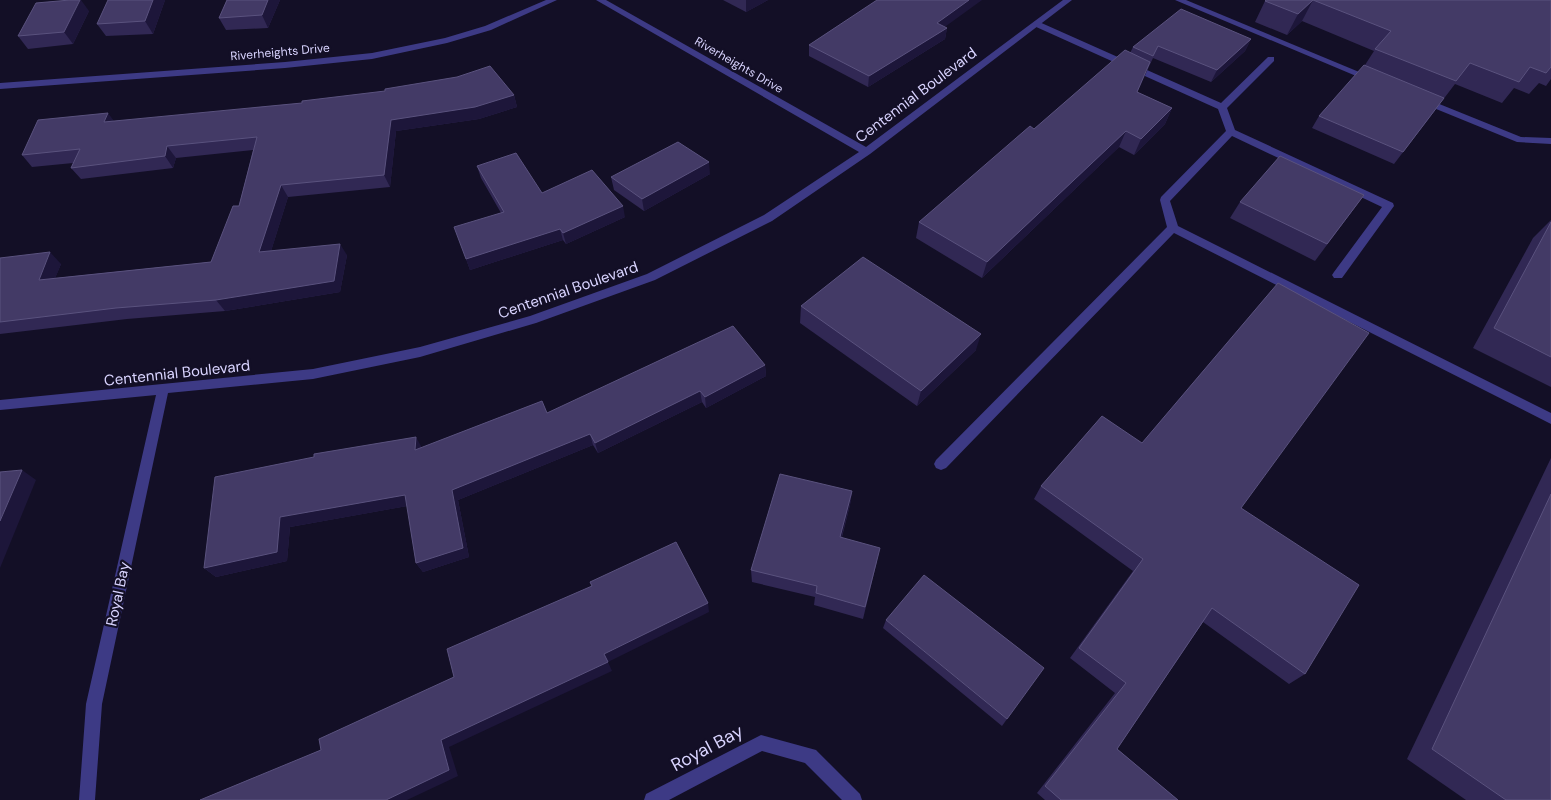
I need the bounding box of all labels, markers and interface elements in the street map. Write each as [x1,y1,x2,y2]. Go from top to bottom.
street label: Riverheights Drive [692,33,786,97]
street label: Riverheights Drive [230,40,331,64]
street label: Centennial Boulevard [851,43,981,147]
street label: Centennial Boulevard [495,257,641,323]
street label: Centennial Boulevard [103,355,251,391]
street label: Royal Bay [101,559,135,628]
street label: Royal Bay [667,719,747,777]

